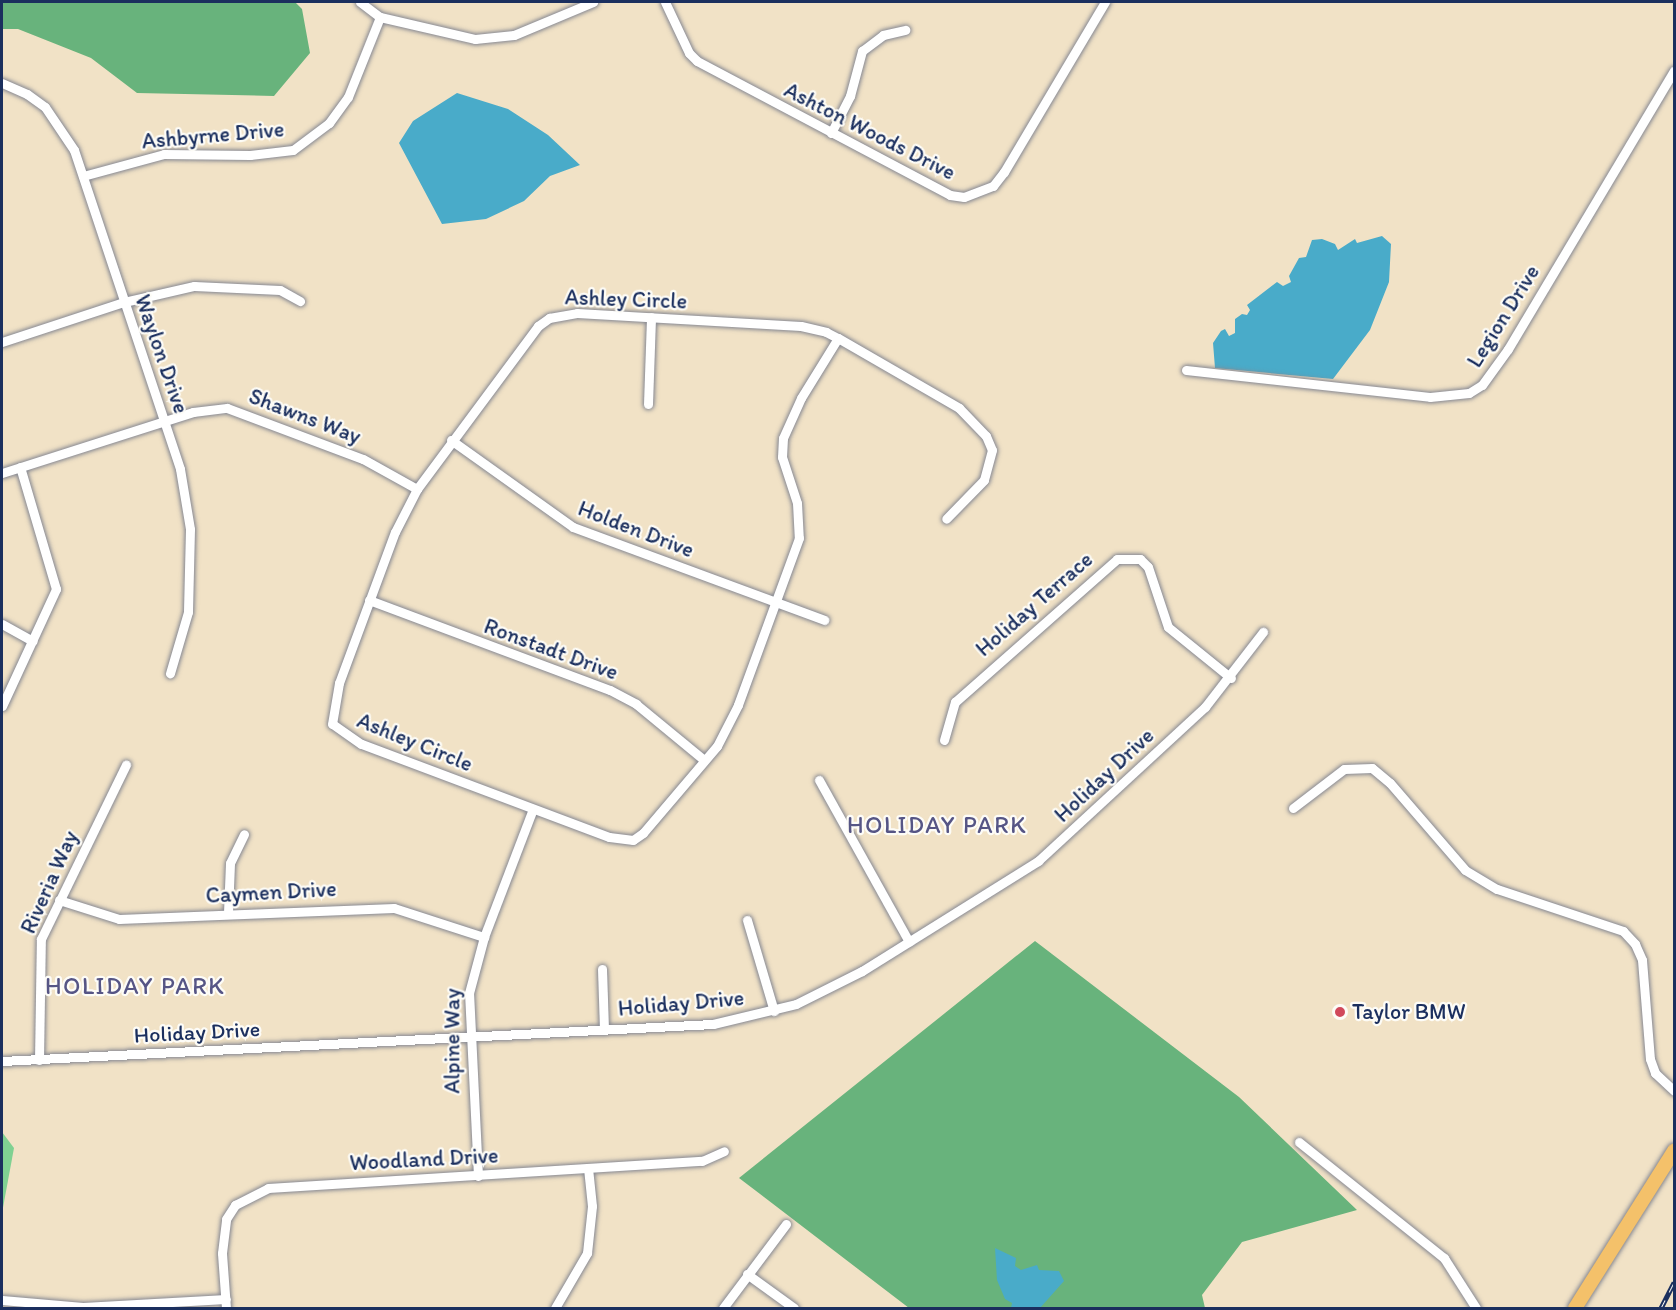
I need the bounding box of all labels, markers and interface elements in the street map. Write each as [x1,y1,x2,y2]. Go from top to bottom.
street label: Ashton Woods Drive [780,76,960,186]
street label: Ashbyrne Drive [141,116,285,154]
street label: Legion Drive [1461,260,1545,372]
street label: Ashley Circle [564,284,688,314]
street label: Waylon Drive [129,291,195,417]
street label: Shawns Way [245,383,365,449]
street label: Holden Drive [574,495,698,563]
street label: Holiday Terrace [970,546,1098,662]
street label: Ronstadt Drive [480,613,622,685]
street label: Ashley Circle [353,707,477,777]
street label: Holiday Drive [1049,722,1159,828]
district label: HOLIDAY PARK [847,811,1027,839]
street label: Riveria Way [15,827,83,937]
street label: Caymen Drive [205,875,337,909]
district label: HOLIDAY PARK [45,972,225,1000]
street label: Holiday Drive [617,984,745,1022]
street label: Alpine Way [439,989,465,1093]
place label: Taylor BMW [1352,999,1466,1025]
marker: Taylor BMW [1333,1005,1347,1019]
street label: Holiday Drive [133,1016,261,1048]
street label: Woodland Drive [349,1142,499,1176]

